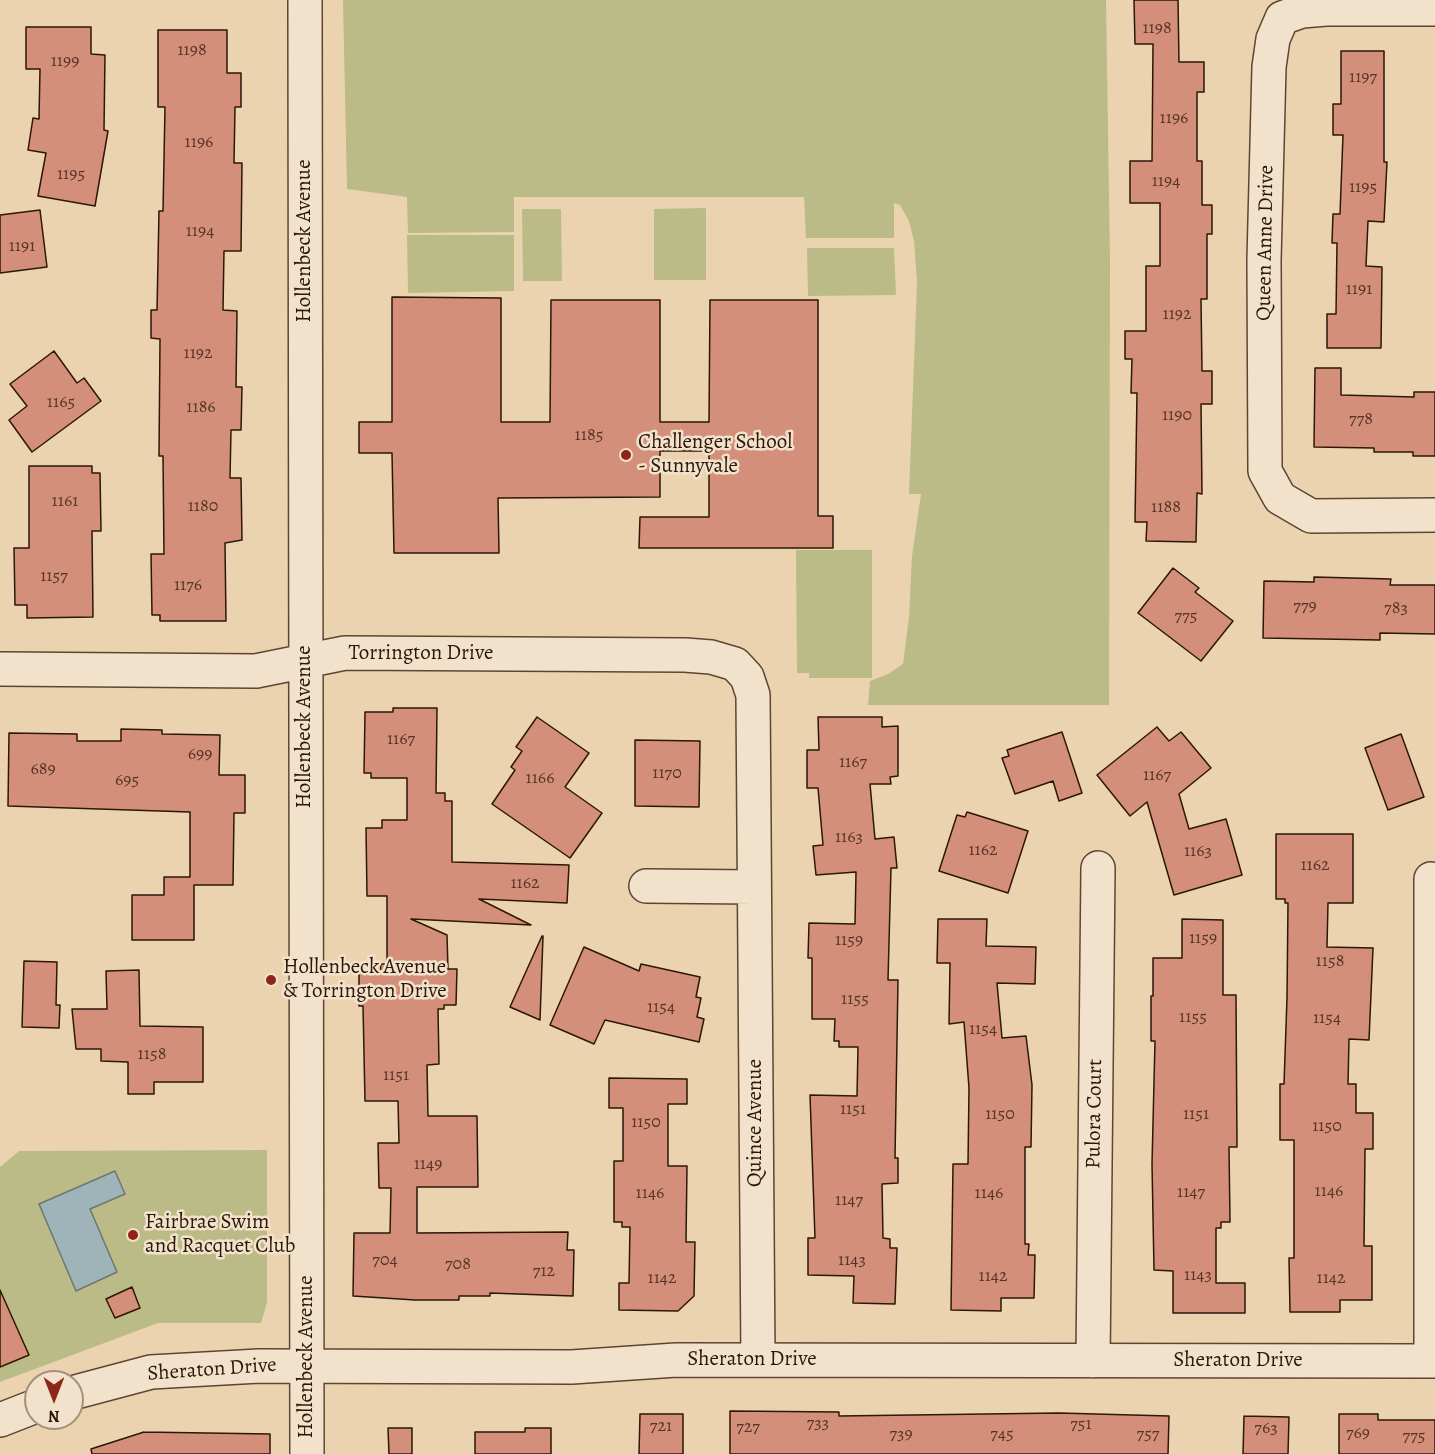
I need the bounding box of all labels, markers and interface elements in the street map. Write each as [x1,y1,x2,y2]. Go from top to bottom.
house number: 1198 [1142,18,1172,40]
house number: 1198 [177,40,207,62]
house number: 1199 [51,51,79,73]
house number: 1197 [1349,67,1377,89]
house number: 1196 [1160,108,1188,130]
house number: 1196 [185,132,213,154]
street label: Hollenbeck Avenue [292,159,318,323]
house number: 1195 [57,164,85,186]
street label: Queen Anne Drive [1252,165,1280,321]
house number: 1194 [1152,171,1180,193]
house number: 1195 [1349,177,1377,199]
house number: 1194 [186,221,214,243]
house number: 1191 [9,236,35,258]
house number: 1191 [1346,279,1372,301]
house number: 1192 [1162,304,1192,326]
house number: 1192 [183,343,213,365]
house number: 1165 [47,392,75,414]
house number: 1186 [186,397,216,419]
house number: 1190 [1162,405,1192,427]
house number: 778 [1349,409,1373,431]
house number: 1185 [575,425,603,447]
place label: Challenger School - Sunnyvale [638,430,792,480]
marker: Challenger School - Sunnyvale [619,448,633,462]
house number: 1161 [52,491,78,513]
house number: 1180 [188,496,218,518]
house number: 1188 [1151,497,1181,519]
house number: 1157 [40,566,68,588]
house number: 1176 [174,575,202,597]
house number: 779 [1293,596,1317,618]
house number: 783 [1384,598,1408,620]
house number: 775 [1175,606,1197,628]
street label: Torrington Drive [349,641,493,667]
street label: Hollenbeck Avenue [292,645,318,809]
house number: 1167 [387,729,415,751]
house number: 699 [188,744,212,766]
house number: 1167 [839,752,867,774]
house number: 689 [30,759,56,781]
house number: 1170 [652,763,682,785]
house number: 1167 [1143,765,1171,787]
house number: 1166 [526,768,554,790]
house number: 695 [115,770,139,792]
house number: 1163 [835,827,863,849]
house number: 1162 [968,840,998,862]
house number: 1163 [1184,841,1212,863]
house number: 1162 [1300,855,1330,877]
house number: 1162 [510,873,540,895]
house number: 1159 [1189,928,1217,950]
house number: 1159 [835,930,863,952]
house number: 1158 [1316,951,1344,973]
place label: Hollenbeck Avenue & Torrington Drive [283,955,447,1005]
marker: Hollenbeck Avenue & Torrington Drive [264,973,278,987]
house number: 1155 [841,989,869,1011]
house number: 1154 [647,997,675,1019]
house number: 1155 [1179,1007,1207,1029]
house number: 1154 [1313,1008,1341,1030]
house number: 1154 [969,1019,997,1041]
house number: 1158 [138,1044,166,1066]
street label: Quince Avenue [743,1059,769,1187]
street label: Pulora Court [1081,1059,1109,1169]
house number: 1151 [383,1065,409,1087]
house number: 1151 [840,1099,866,1121]
house number: 1150 [985,1104,1015,1126]
house number: 1151 [1183,1104,1209,1126]
house number: 1150 [631,1112,661,1134]
house number: 1150 [1312,1116,1342,1138]
house number: 1149 [414,1154,442,1176]
house number: 1146 [1315,1181,1343,1203]
house number: 1147 [1177,1182,1205,1204]
house number: 1146 [636,1183,664,1205]
house number: 1146 [975,1183,1003,1205]
house number: 1147 [835,1190,863,1212]
place label: Fairbrae Swim and Racquet Club [145,1210,296,1260]
marker: Fairbrae Swim and Racquet Club [126,1228,140,1242]
house number: 704 [372,1250,398,1272]
house number: 1143 [838,1250,866,1272]
house number: 708 [445,1254,471,1276]
house number: 712 [533,1261,555,1283]
house number: 1143 [1184,1265,1212,1287]
house number: 1142 [978,1266,1008,1288]
house number: 1142 [647,1268,677,1290]
house number: 1142 [1316,1268,1346,1290]
street label: Hollenbeck Avenue [294,1275,320,1439]
street label: Sheraton Drive [687,1347,817,1373]
street label: Sheraton Drive [1173,1348,1303,1374]
street label: Sheraton Drive [147,1353,277,1387]
north arrow [24,1370,84,1430]
text: N [48,1405,60,1427]
house number: 733 [807,1413,829,1435]
house number: 751 [1070,1414,1092,1436]
house number: 721 [650,1416,672,1438]
house number: 727 [736,1417,760,1439]
house number: 763 [1254,1418,1278,1440]
house number: 769 [1346,1423,1370,1445]
house number: 739 [889,1424,913,1446]
house number: 745 [990,1424,1014,1446]
house number: 757 [1137,1424,1159,1446]
house number: 775 [1403,1426,1425,1448]

